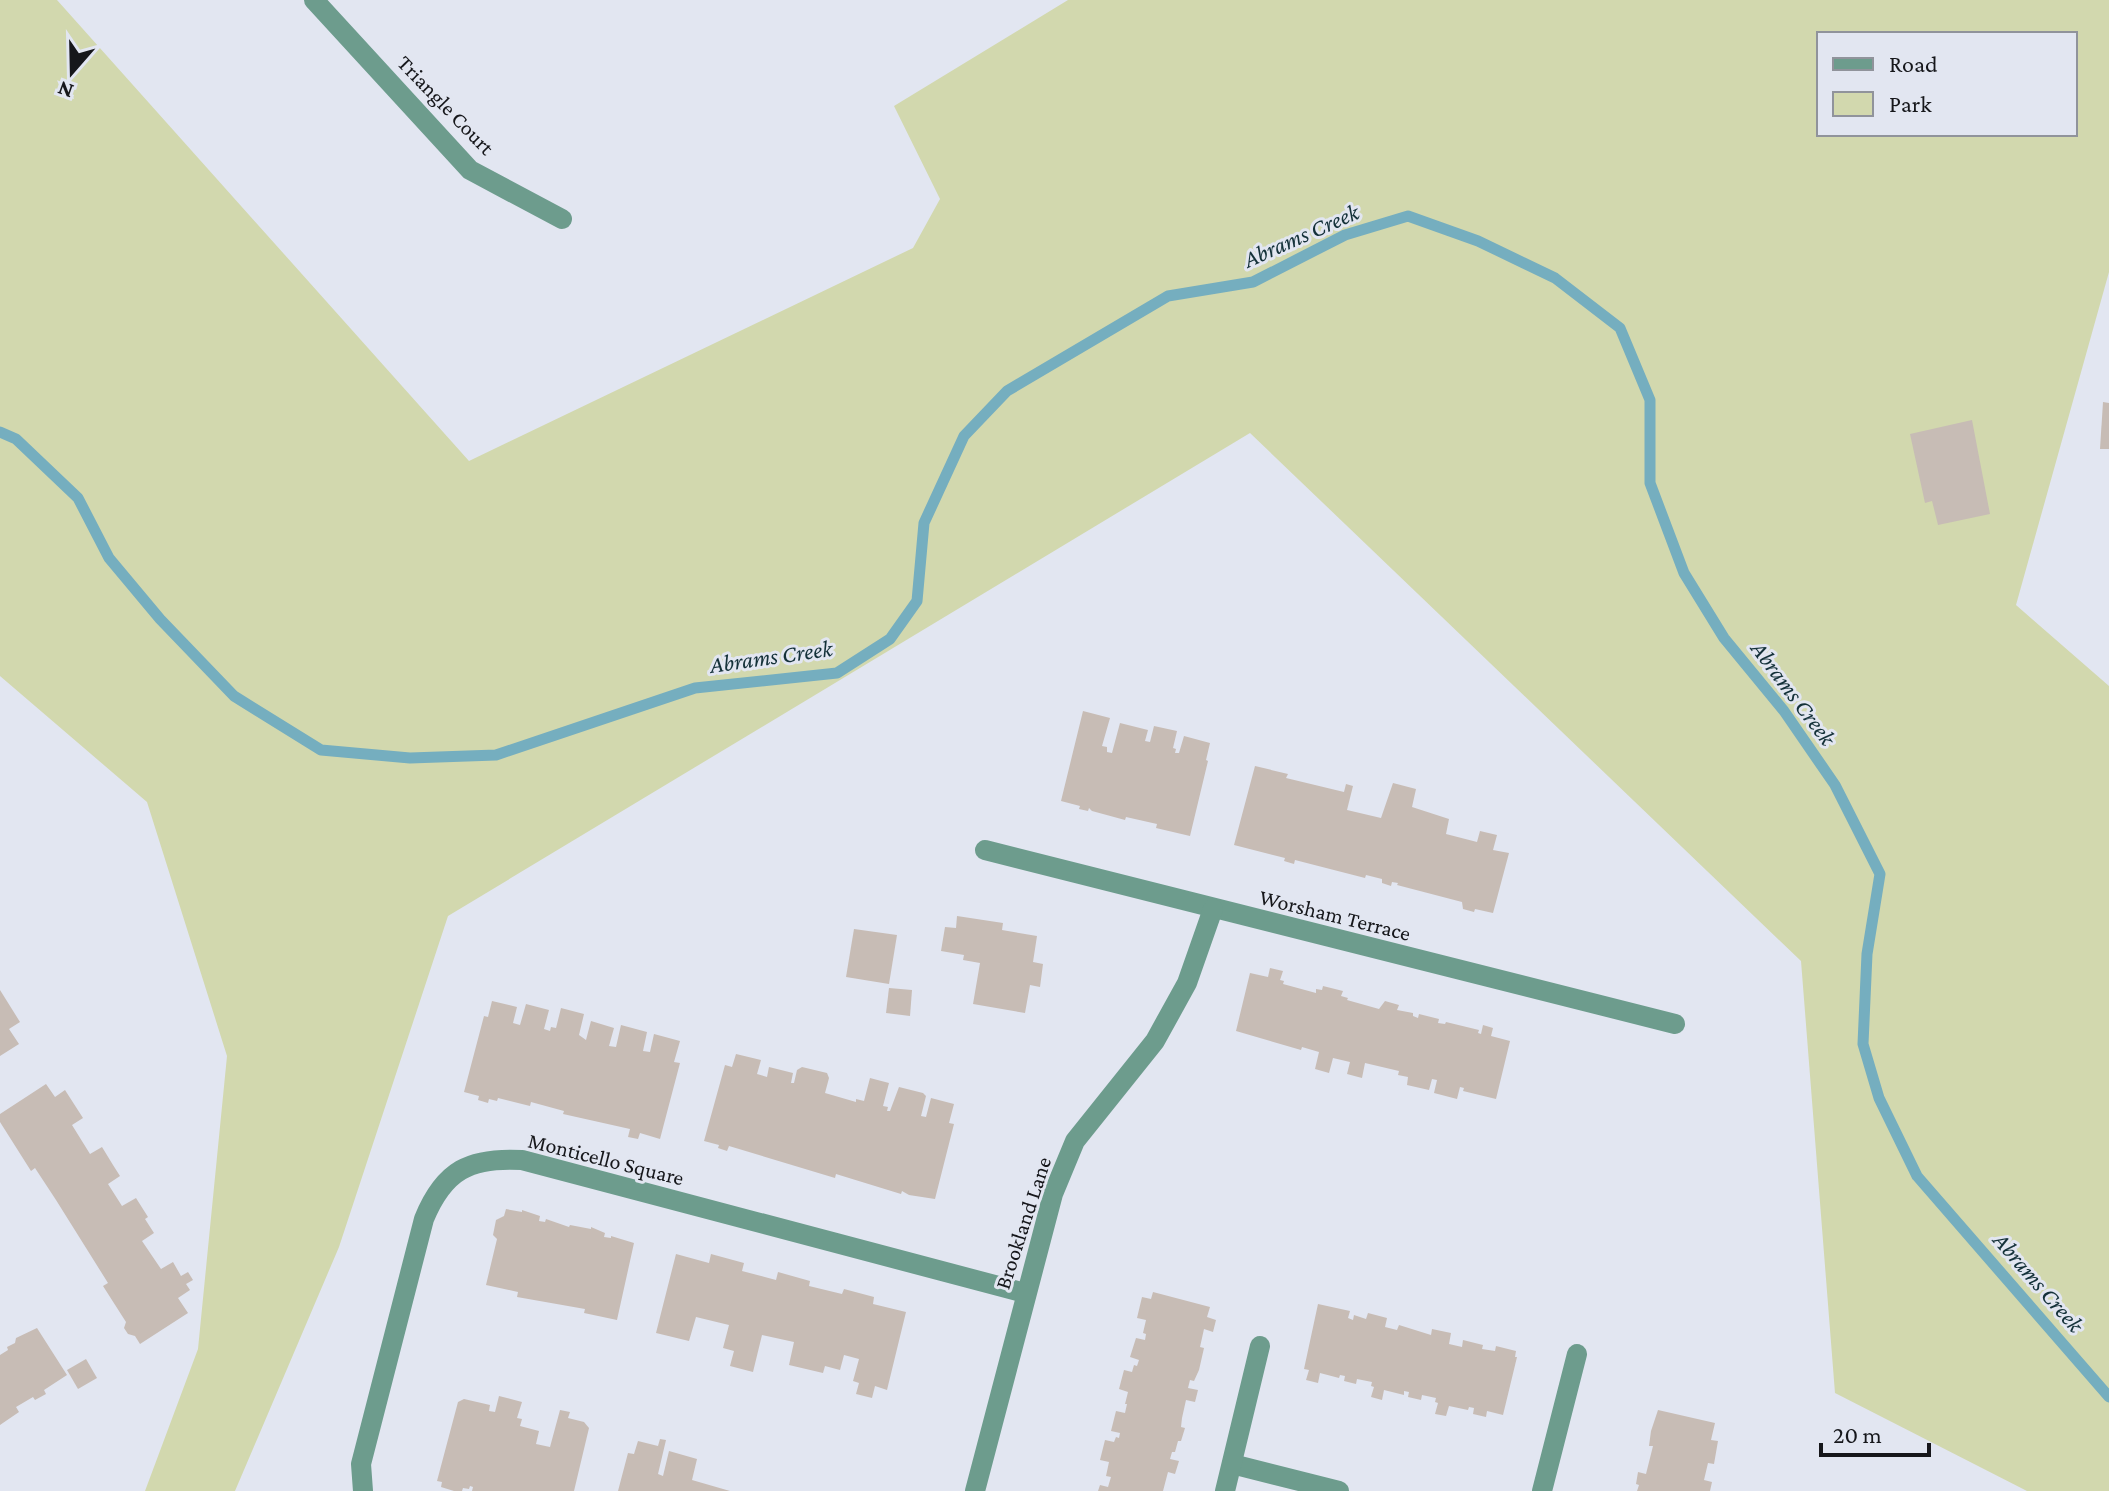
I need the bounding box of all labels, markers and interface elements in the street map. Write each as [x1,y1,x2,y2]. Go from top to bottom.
north arrow [32,32,112,112]
legend [1817,32,2077,136]
street label: Triangle Court [392,50,500,160]
text: Road [1889,50,1938,77]
text: N [54,76,77,105]
text: Park [1889,90,1932,117]
water label: Abrams Creek [1238,197,1364,273]
water label: Abrams Creek [707,634,836,678]
water label: Abrams Creek [1745,635,1843,752]
street label: Worsham Terrace [1257,884,1413,946]
street label: Monticello Square [525,1128,687,1190]
street label: Brookland Lane [990,1154,1056,1292]
water label: Abrams Creek [1988,1226,2091,1339]
scale bar [1821,1407,1929,1457]
text: 20 m [1833,1421,1882,1448]

